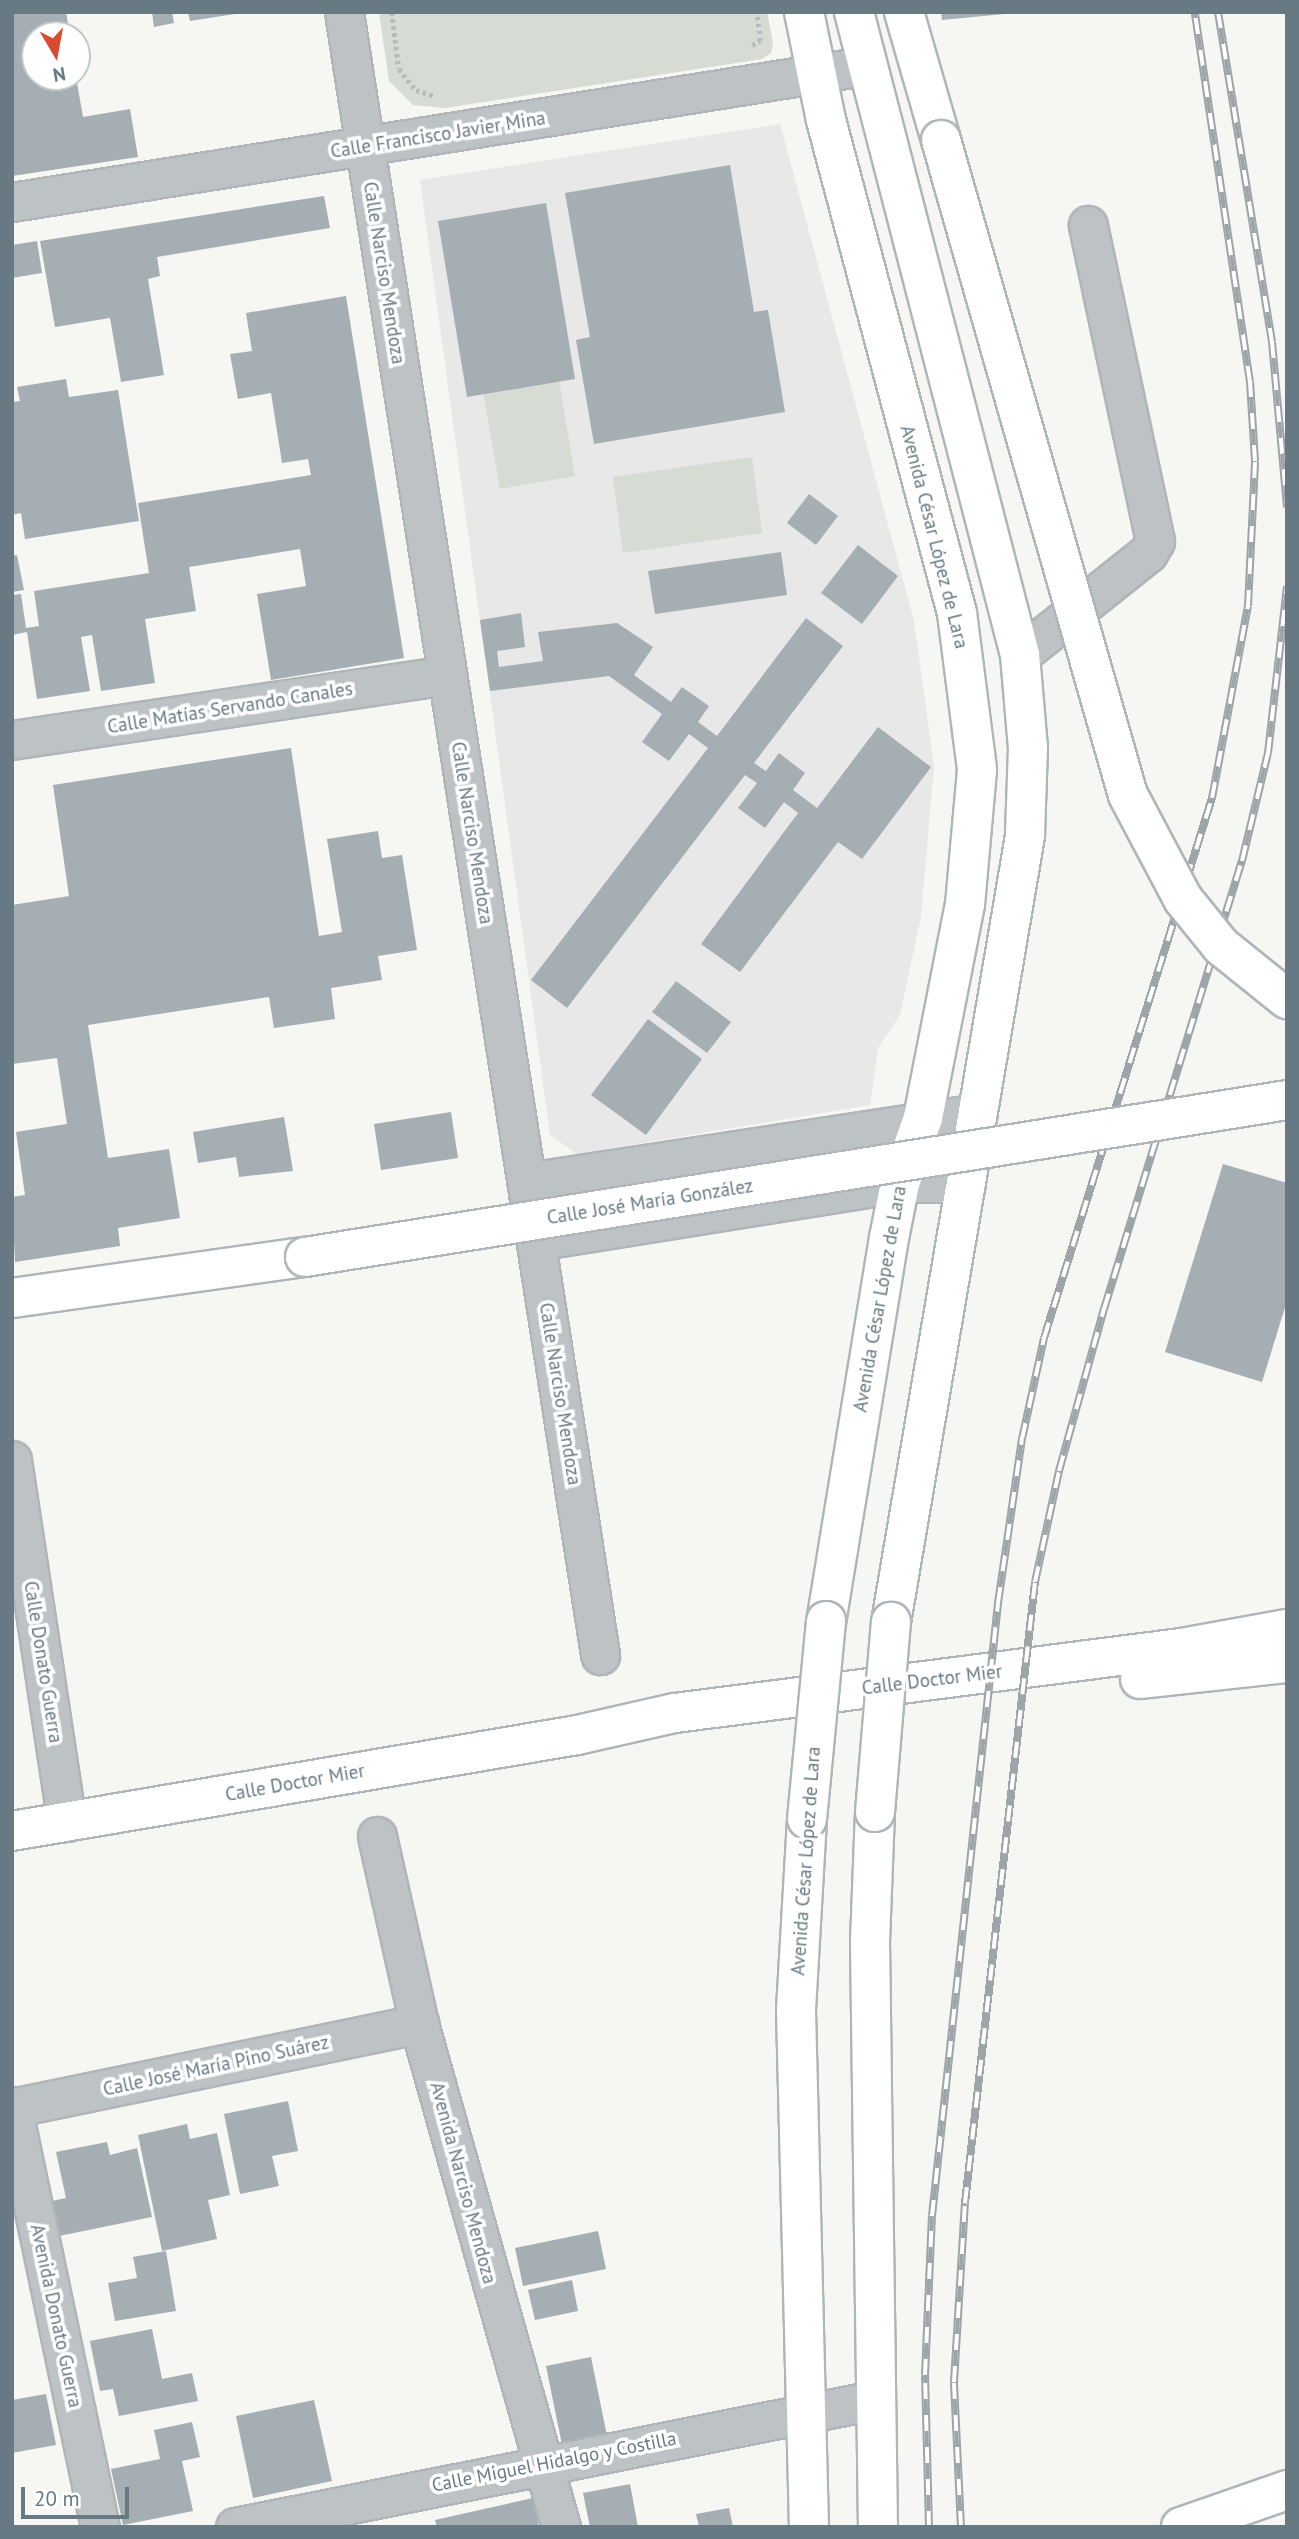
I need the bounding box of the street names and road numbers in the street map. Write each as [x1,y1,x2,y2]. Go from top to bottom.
street label: Calle Francisco Javier Mina [329,107,547,163]
street label: Calle Narciso Mendoza [358,180,410,366]
street label: Avenida César López de Lara [895,423,973,651]
street label: Calle Matías Servando Canales [106,677,354,739]
street label: Calle Narciso Mendoza [446,740,498,926]
street label: Calle José María González [545,1174,755,1230]
street label: Avenida César López de Lara [849,1184,911,1414]
street label: Calle Narciso Mendoza [534,1301,586,1487]
street label: Calle Donato Guerra [19,1579,67,1745]
street label: Calle Doctor Mier [861,1660,1003,1700]
street label: Avenida César López de Lara [787,1746,825,1976]
street label: Calle Doctor Mier [224,1760,366,1806]
street label: Calle José María Pino Suárez [101,2031,331,2101]
street label: Avenida Narciso Mendoza [425,2080,501,2286]
street label: Avenida Donato Guerra [25,2222,87,2410]
street label: Calle Miguel Hidalgo y Costilla [429,2427,679,2497]

